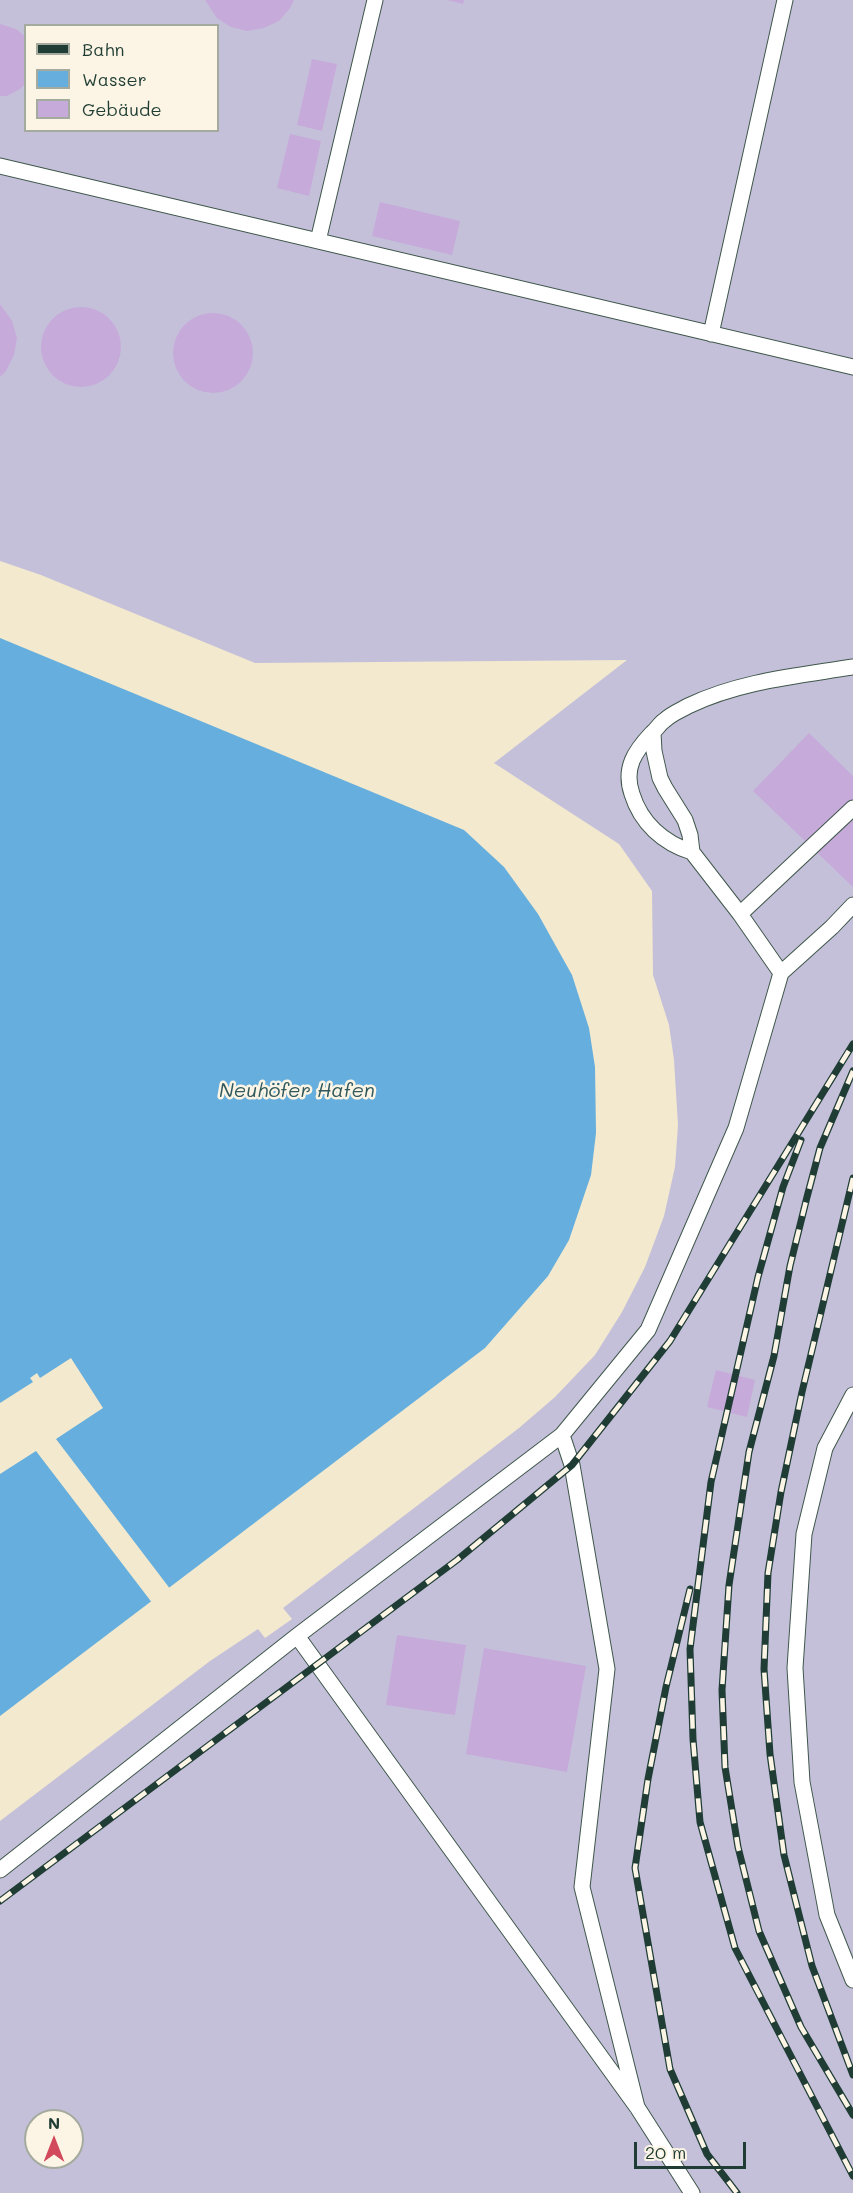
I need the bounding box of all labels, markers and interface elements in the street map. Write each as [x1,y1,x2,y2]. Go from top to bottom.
legend [24,24,219,132]
text: Bahn [82,37,125,61]
text: Wasser [82,67,147,91]
text: Gebäude [82,97,162,121]
water label: Neuhöfer Hafen [219,1079,375,1103]
north arrow [24,2109,84,2169]
text: N [48,2112,60,2133]
scale bar [637,2130,750,2168]
text: 20 m [645,2140,686,2164]

